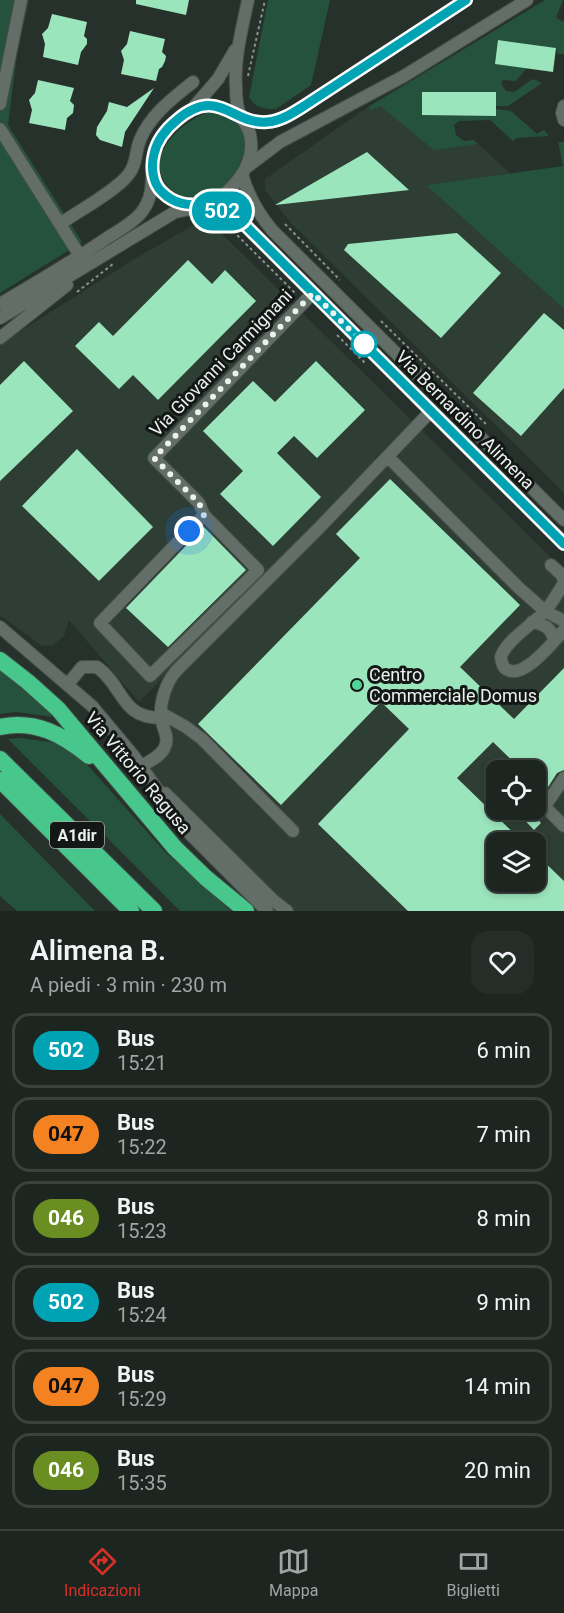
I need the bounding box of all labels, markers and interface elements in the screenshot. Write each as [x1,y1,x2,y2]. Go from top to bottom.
line badge: 502 [188,192,256,230]
text: 502 [204,199,240,223]
street label: Via Giovanni Carmignani [145,285,296,440]
unlabelled marker [351,331,377,357]
street label: Via Bernardino Alimena [392,346,539,493]
your location [174,516,204,546]
place label: Centro Commerciale Domus [369,664,537,706]
marker: Centro Commerciale Domus [350,678,364,692]
street label: Via Vittorio Ragusa [81,707,196,838]
map controls [486,760,546,892]
button: locate [486,760,546,820]
road number: A1dir [50,822,104,848]
button: layers [486,832,546,892]
button: heart [471,931,534,994]
text: Alimena B. [30,934,166,967]
text: A piedi · 3 min · 230 m [30,973,227,997]
text: Bus [117,1026,155,1051]
text: 502 [48,1038,84,1062]
text: 6 min [476,1038,531,1063]
text: 15:21 [117,1051,167,1075]
text: Bus [117,1110,155,1135]
text: 047 [48,1122,84,1146]
text: 7 min [476,1122,531,1147]
text: 15:22 [117,1135,167,1159]
text: Bus [117,1194,155,1219]
text: 046 [48,1206,84,1230]
text: 8 min [476,1206,531,1231]
text: 15:23 [117,1219,167,1243]
text: Bus [117,1278,155,1303]
text: 502 [48,1290,84,1314]
text: 9 min [476,1290,531,1315]
text: 15:24 [117,1303,167,1327]
text: Bus [117,1362,155,1387]
text: 047 [48,1374,84,1398]
text: 14 min [464,1374,531,1399]
text: 15:29 [117,1387,167,1411]
text: Bus [117,1446,155,1471]
text: 046 [48,1458,84,1482]
text: 20 min [464,1458,531,1483]
text: 15:35 [117,1471,167,1495]
tab: Indicazioni [64,1545,141,1600]
tab: Mappa [269,1545,318,1600]
tab: Biglietti [446,1545,500,1600]

